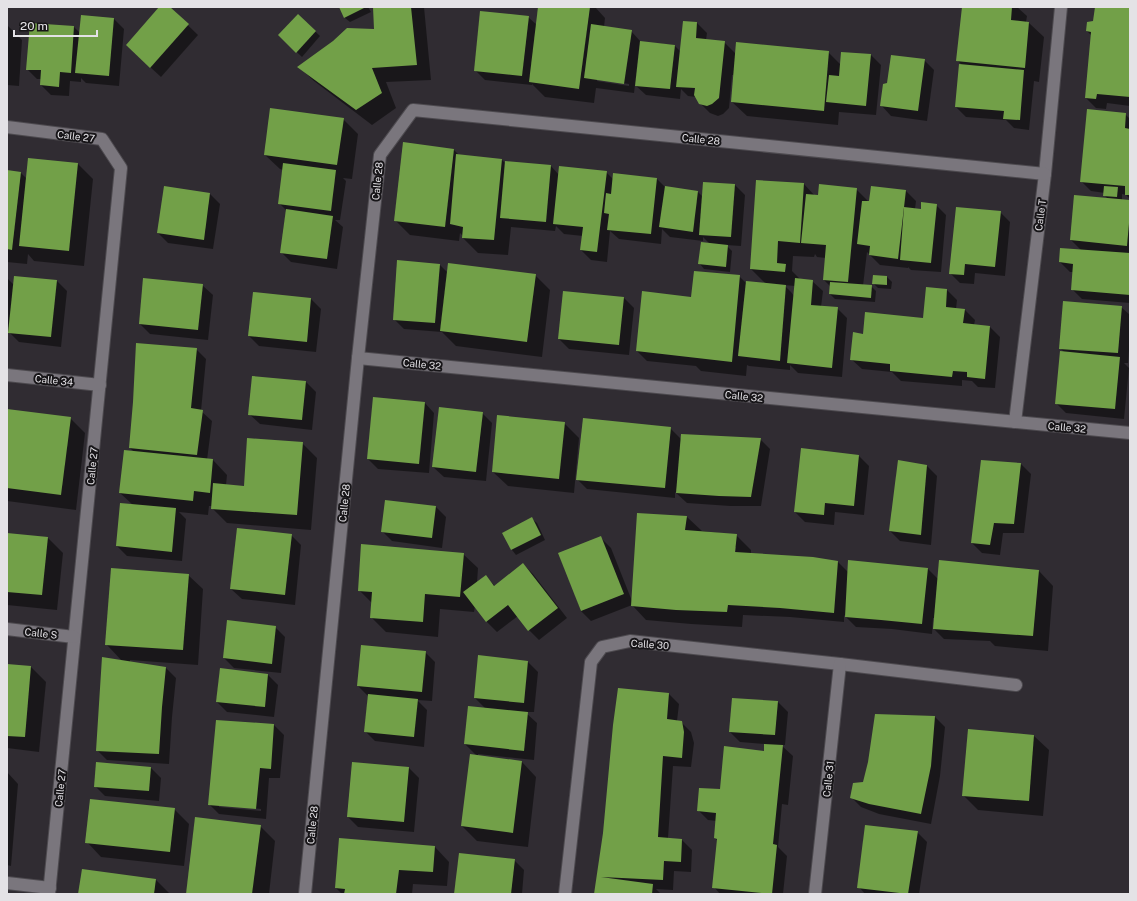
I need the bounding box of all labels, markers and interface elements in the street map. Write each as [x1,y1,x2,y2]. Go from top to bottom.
scale bar [14,12,97,38]
text: 20 m [20,19,48,33]
street label: Calle 27 [56,128,96,144]
street label: Calle 28 [681,131,721,147]
street label: Calle 28 [369,161,385,201]
street label: Calle T [1032,198,1048,232]
street label: Calle 32 [402,356,442,372]
street label: Calle 34 [34,372,74,388]
street label: Calle 32 [724,388,764,404]
street label: Calle 32 [1047,419,1087,435]
street label: Calle 27 [84,446,100,486]
street label: Calle 28 [336,483,352,523]
street label: Calle S [24,625,58,641]
street label: Calle 30 [630,637,670,651]
street label: Calle 31 [820,760,836,798]
street label: Calle 27 [52,768,68,808]
street label: Calle 28 [304,805,320,845]

